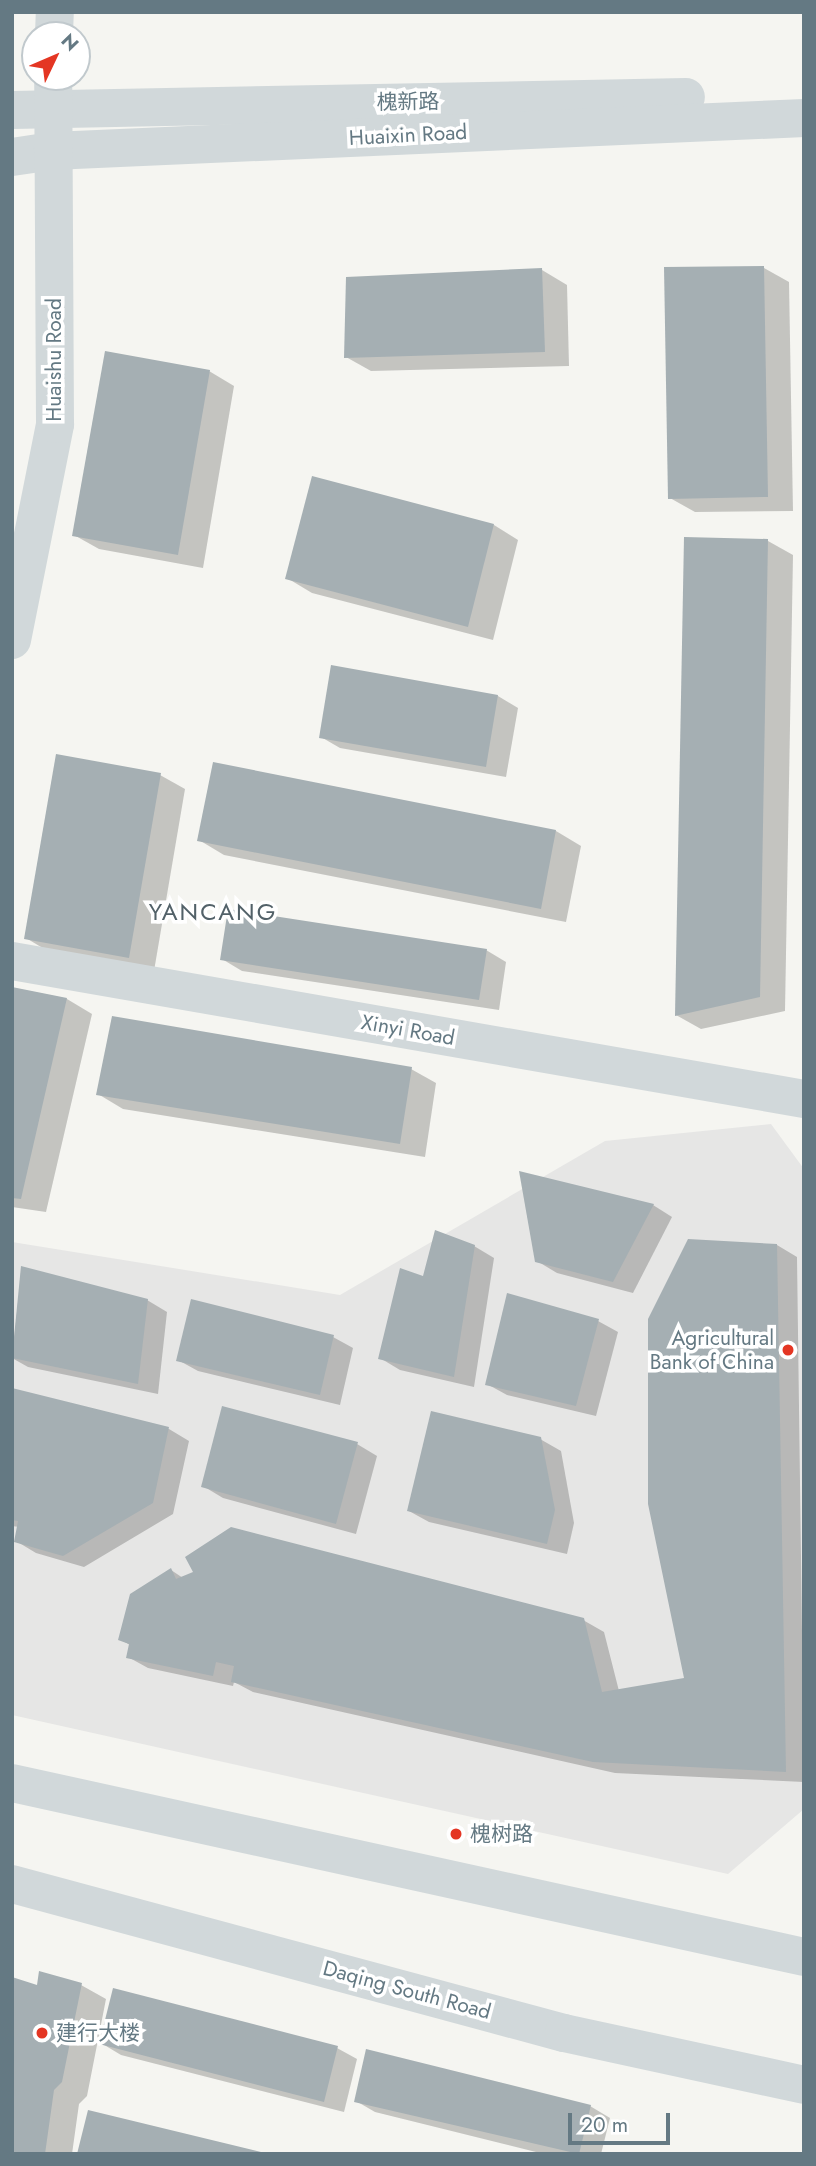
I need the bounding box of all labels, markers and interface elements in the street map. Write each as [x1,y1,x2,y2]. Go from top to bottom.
north arrow [21,21,91,91]
text: N [55,28,85,57]
street label: 槐新路 [376,89,440,115]
street label: Huaixin Road [348,119,468,151]
street label: Huaishu Road [41,298,67,422]
district label: YANCANG [150,898,276,926]
street label: Xinyi Road [359,1009,457,1051]
place label: Agricultural Bank of China [650,1325,774,1375]
marker: Agricultural Bank of China [780,1342,796,1358]
place label: 槐树路 [470,1821,533,1847]
marker: 槐树路 [448,1826,464,1842]
street label: Daqing South Road [320,1955,494,2025]
place label: 建行大楼 [56,2020,140,2046]
marker: 建行大楼 [34,2025,50,2041]
scale bar [571,2100,672,2144]
text: 20 m [581,2110,628,2140]

